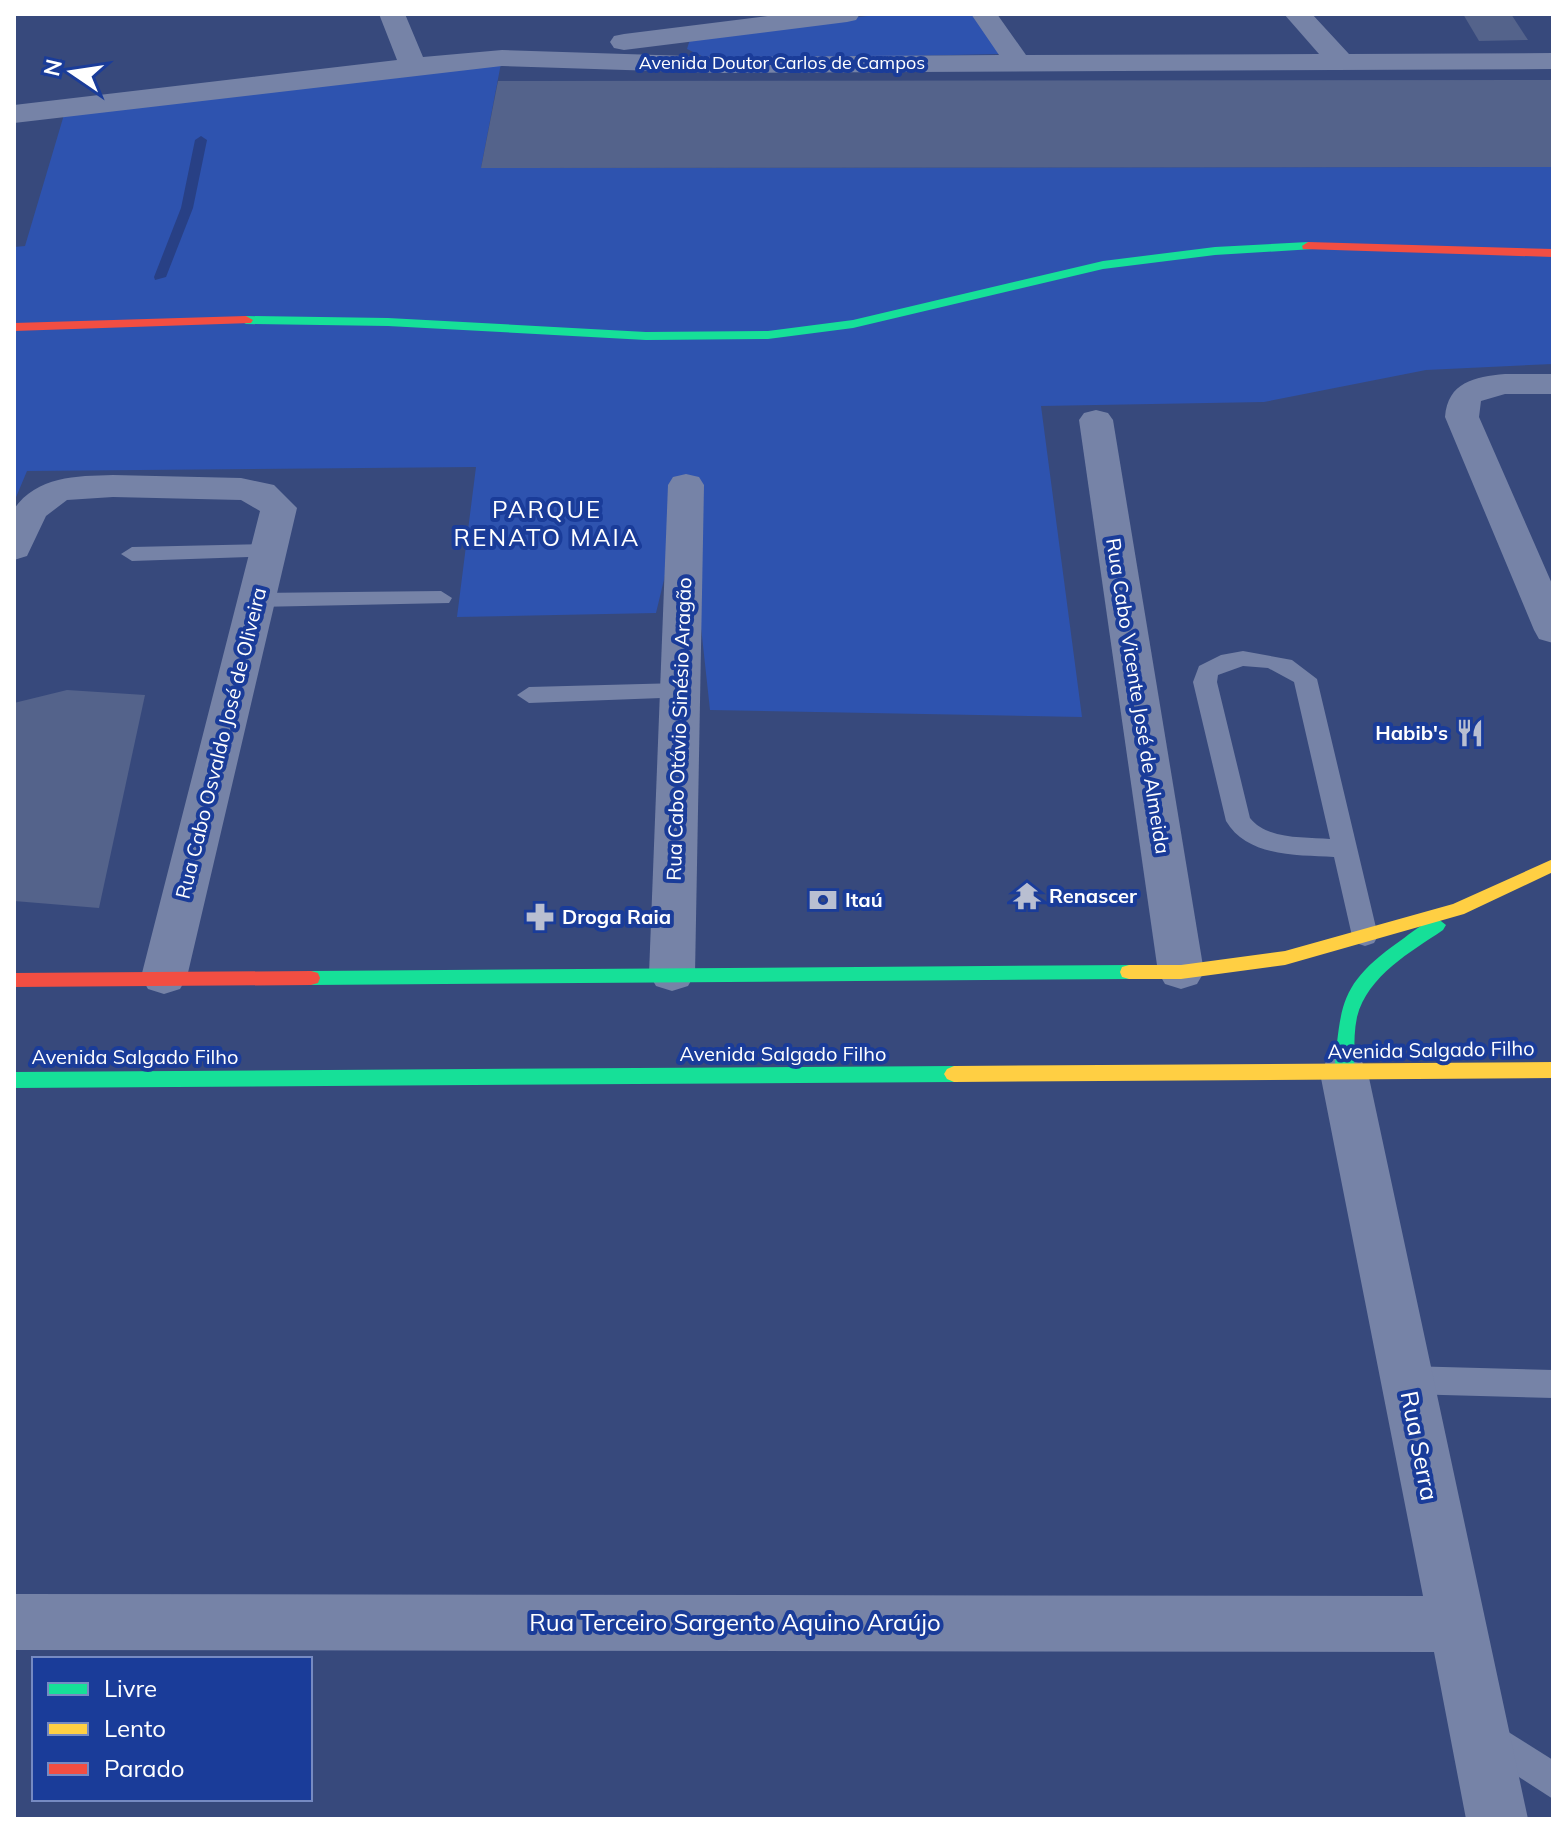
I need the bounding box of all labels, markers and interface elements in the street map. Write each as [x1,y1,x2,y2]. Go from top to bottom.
north arrow [32,32,112,112]
street label: Avenida Doutor Carlos de Campos [639,51,925,74]
text: N [37,56,68,79]
district label: PARQUE RENATO MAIA [454,494,640,552]
street label: Rua Cabo Vicente José de Almeida [1101,536,1176,856]
street label: Rua Cabo Otávio Sinésio Aragão [661,577,696,881]
street label: Rua Cabo Osvaldo José de Oliveira [170,585,271,901]
restaurant icon: Habib's [1455,718,1485,748]
place label: Habib's [1375,720,1448,745]
temple icon: Renascer [1012,881,1042,911]
place label: Renascer [1049,883,1137,908]
bank icon: Itaú [808,885,838,915]
place label: Itaú [845,887,883,912]
pharmacy icon: Droga Raia [525,902,555,932]
place label: Droga Raia [562,904,671,929]
street label: Avenida Salgado Filho [1327,1035,1535,1064]
street label: Avenida Salgado Filho [679,1041,887,1066]
street label: Avenida Salgado Filho [31,1044,239,1069]
street label: Rua Serra [1395,1389,1445,1503]
street label: Rua Terceiro Sargento Aquino Araújo [529,1607,941,1637]
legend [32,1657,312,1801]
text: Livre [104,1673,157,1703]
text: Lento [104,1713,166,1743]
text: Parado [104,1753,185,1783]

